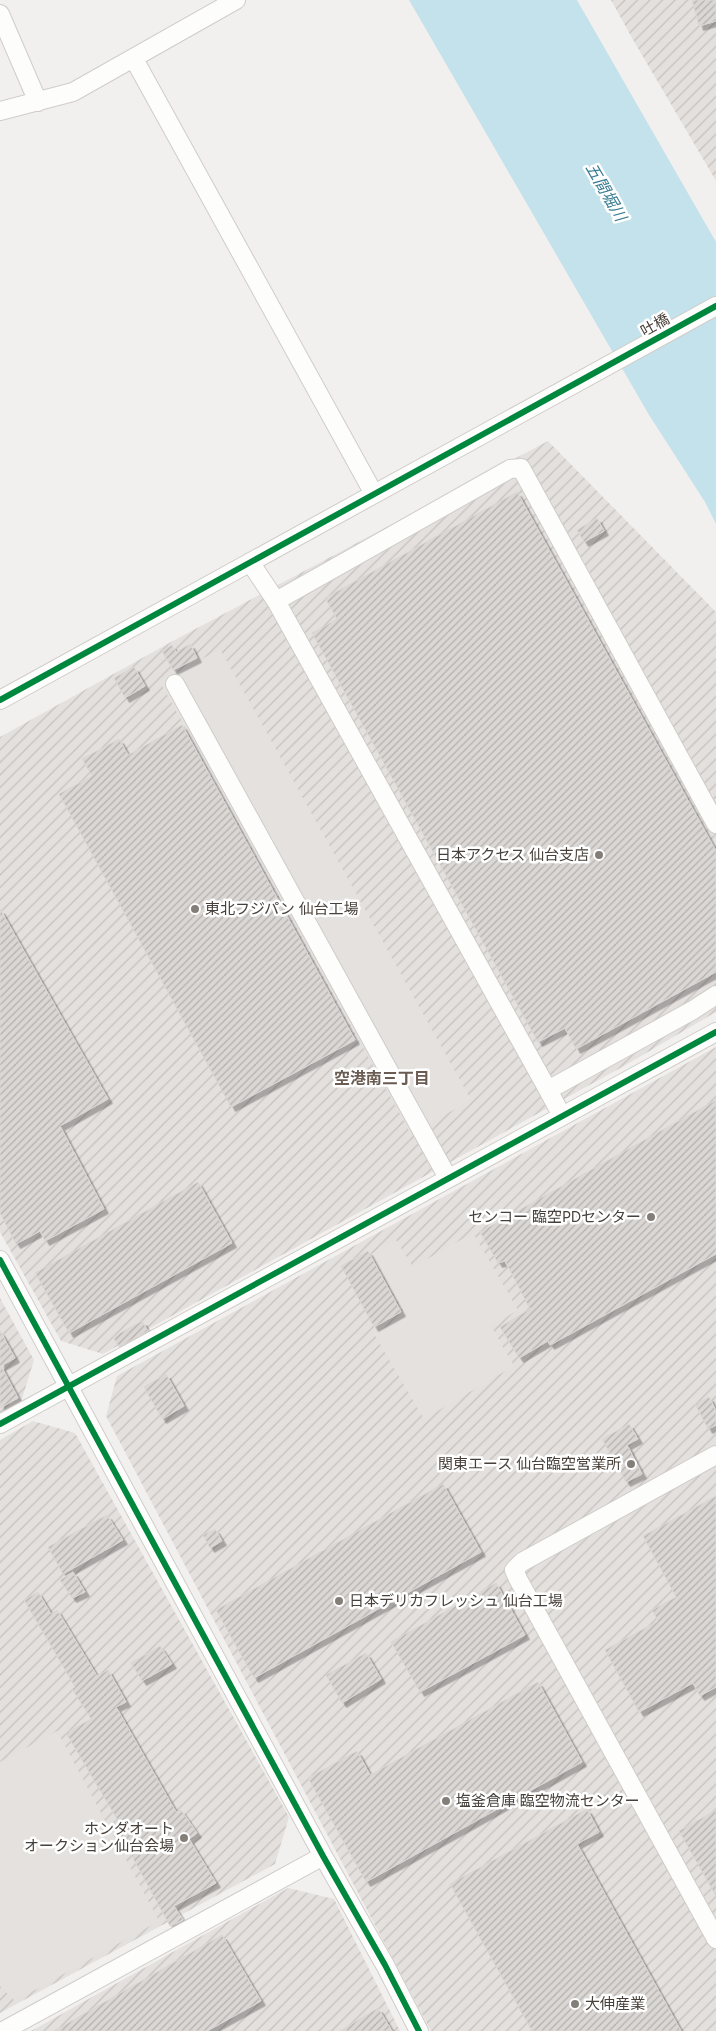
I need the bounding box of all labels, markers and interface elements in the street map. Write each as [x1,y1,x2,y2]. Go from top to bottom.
water label: 五間堀川 [582,160,631,226]
street label: 吐橋 [638,310,672,340]
place label: 日本アクセス 仙台支店 [436,846,589,864]
marker: 日本アクセス 仙台支店 [593,849,605,861]
place label: 東北フジパン 仙台工場 [205,900,359,918]
marker: 東北フジパン 仙台工場 [189,903,201,915]
district label: 空港南三丁目 [334,1069,430,1088]
place label: センコー 臨空PDセンター [468,1208,641,1226]
marker: センコー 臨空PDセンター [645,1211,657,1223]
place label: 関東エース 仙台臨空営業所 [438,1455,621,1473]
marker: 関東エース 仙台臨空営業所 [625,1458,637,1470]
place label: 日本デリカフレッシュ 仙台工場 [349,1592,563,1610]
marker: 日本デリカフレッシュ 仙台工場 [333,1595,345,1607]
place label: 塩釜倉庫 臨空物流センター [456,1792,640,1810]
marker: 塩釜倉庫 臨空物流センター [440,1795,452,1807]
place label: ホンダオート オークション仙台会場 [24,1820,174,1855]
marker: ホンダオート オークション仙台会場 [178,1832,190,1844]
place label: 大伸産業 [585,1995,645,2013]
marker: 大伸産業 [569,1998,581,2010]

